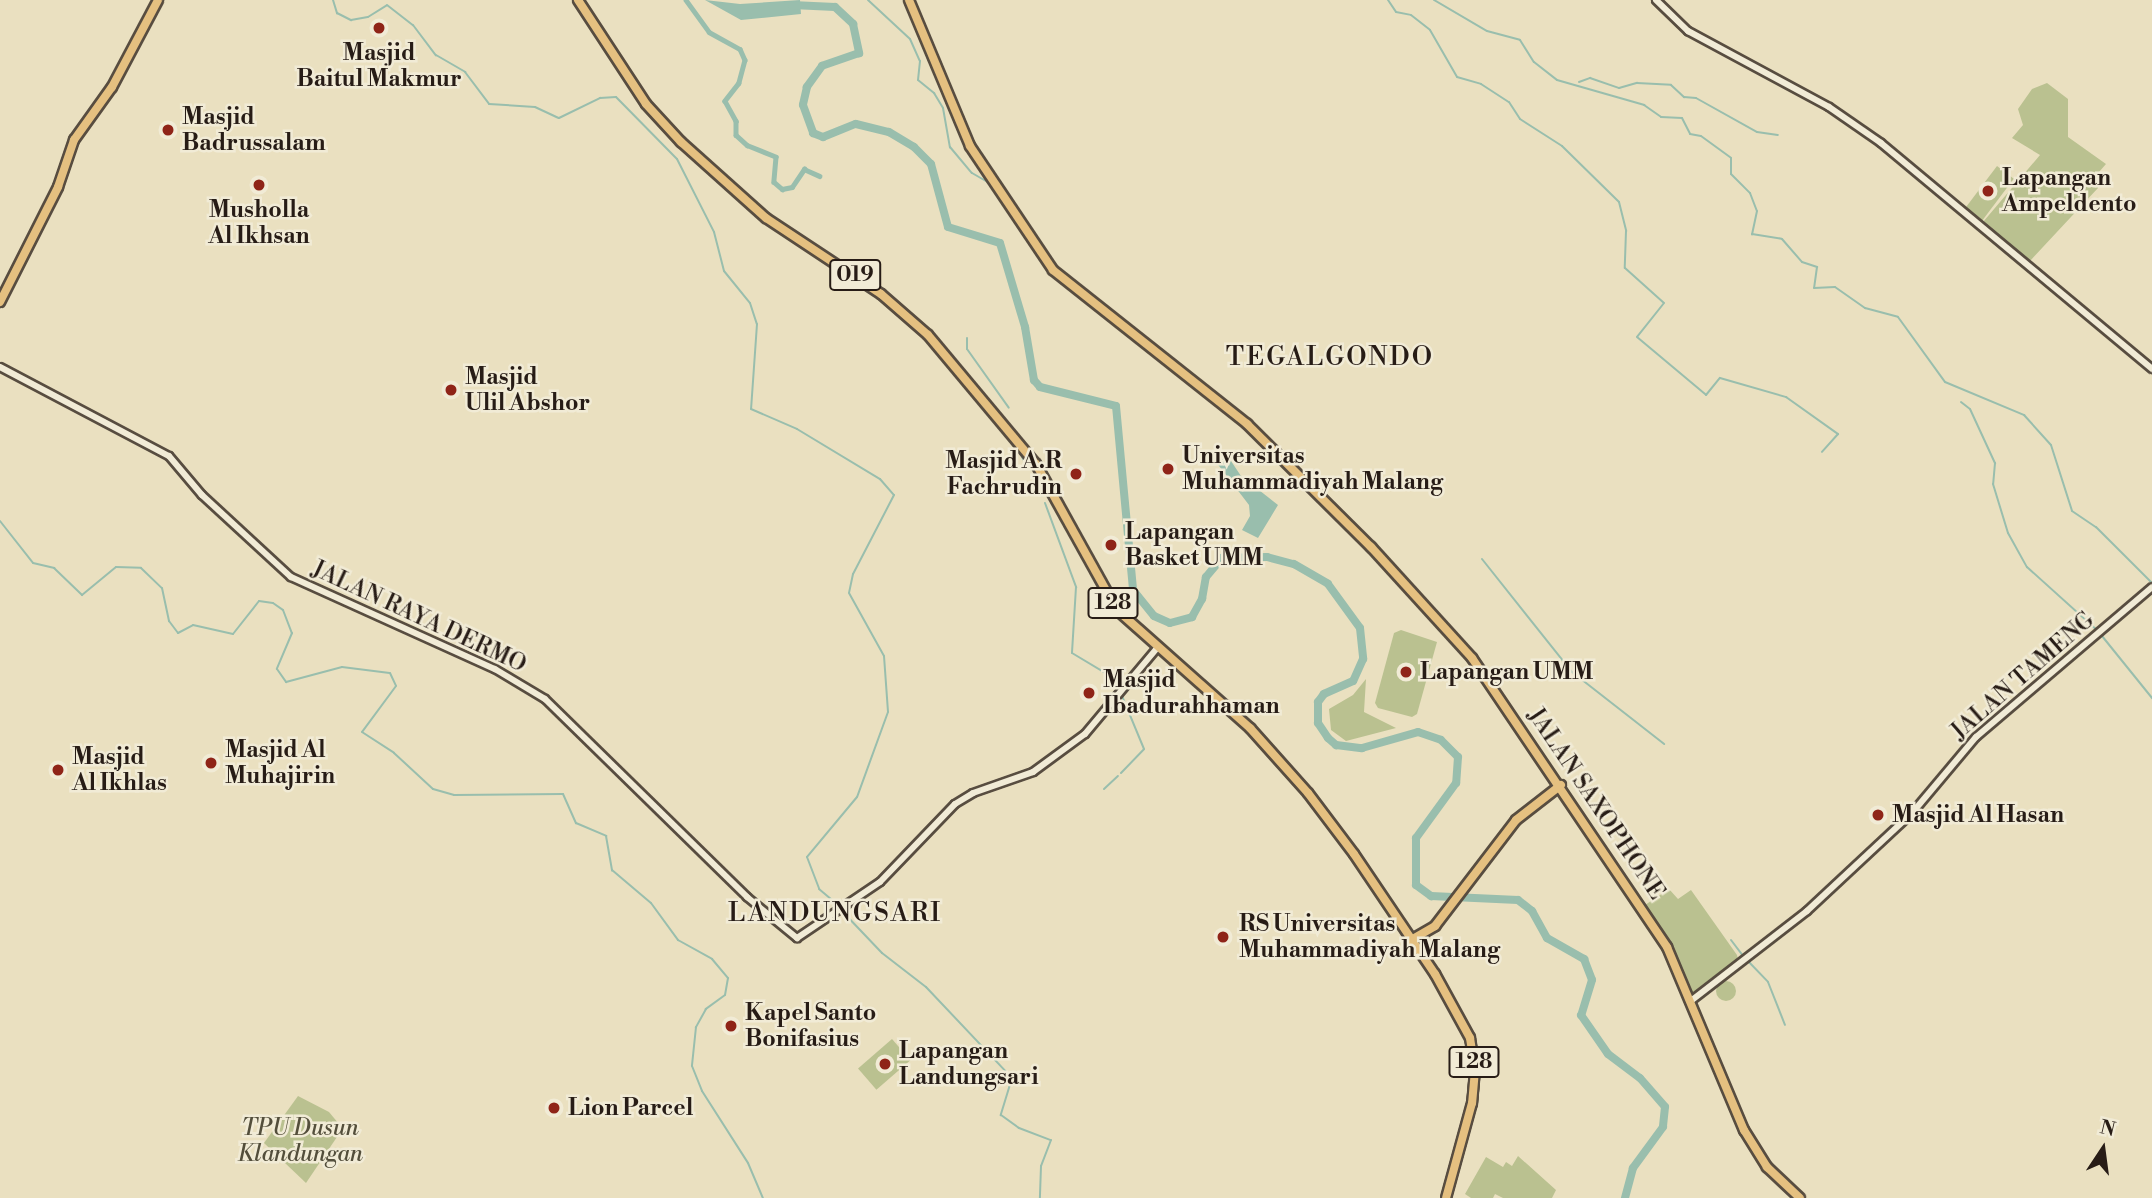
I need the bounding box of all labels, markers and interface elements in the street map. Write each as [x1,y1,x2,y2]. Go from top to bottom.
marker: Masjid Baitul Makmur [371,20,387,36]
place label: Masjid Baitul Makmur [296,39,462,93]
place label: Masjid Badrussalam [182,103,326,157]
marker: Masjid Badrussalam [160,122,176,138]
place label: Lapangan Ampeldento [2002,164,2136,218]
marker: Musholla Al Ikhsan [251,177,267,193]
marker: Lapangan Ampeldento [1980,183,1996,199]
place label: Musholla Al Ikhsan [208,196,310,250]
road number: 019 [829,258,881,292]
district label: TEGALGONDO [1227,342,1433,374]
place label: Masjid Ulil Abshor [465,363,590,417]
marker: Masjid Ulil Abshor [443,382,459,398]
place label: Universitas Muhammadiyah Malang [1182,442,1443,496]
place label: Masjid A.R Fachrudin [945,447,1062,501]
marker: Universitas Muhammadiyah Malang [1160,461,1176,477]
marker: Masjid A.R Fachrudin [1068,466,1084,482]
place label: Lapangan Basket UMM [1125,518,1263,572]
marker: Lapangan Basket UMM [1103,537,1119,553]
street label: JALAN RAYA DERMO [307,555,531,679]
road number: 128 [1087,586,1139,620]
street label: JALAN TAMENG [1946,606,2100,746]
place label: Lapangan UMM [1420,658,1593,686]
marker: Lapangan UMM [1398,664,1414,680]
place label: Masjid Ibadurahhaman [1103,666,1280,720]
marker: Masjid Ibadurahhaman [1081,685,1097,701]
street label: JALAN SAXOPHONE [1522,703,1670,905]
place label: Masjid Al Muhajirin [225,736,335,790]
place label: Masjid Al Ikhlas [72,743,167,797]
marker: Masjid Al Muhajirin [203,755,219,771]
marker: Masjid Al Ikhlas [50,762,66,778]
place label: Masjid Al Hasan [1892,801,2064,829]
marker: Masjid Al Hasan [1870,807,1886,823]
district label: LANDUNGSARI [729,898,941,930]
place label: RS Universitas Muhammadiyah Malang [1239,910,1500,964]
marker: RS Universitas Muhammadiyah Malang [1213,927,1233,947]
place label: Kapel Santo Bonifasius [745,999,876,1053]
marker: Kapel Santo Bonifasius [723,1018,739,1034]
place label: Lapangan Landungsari [899,1037,1039,1091]
road number: 128 [1448,1044,1500,1080]
marker: Lapangan Landungsari [877,1056,893,1072]
place label: Lion Parcel [568,1094,693,1122]
marker: Lion Parcel [546,1100,562,1116]
park label: TPU Dusun Klandungan [237,1114,363,1168]
north arrow [2068,1114,2138,1184]
text: N [2098,1115,2118,1142]

